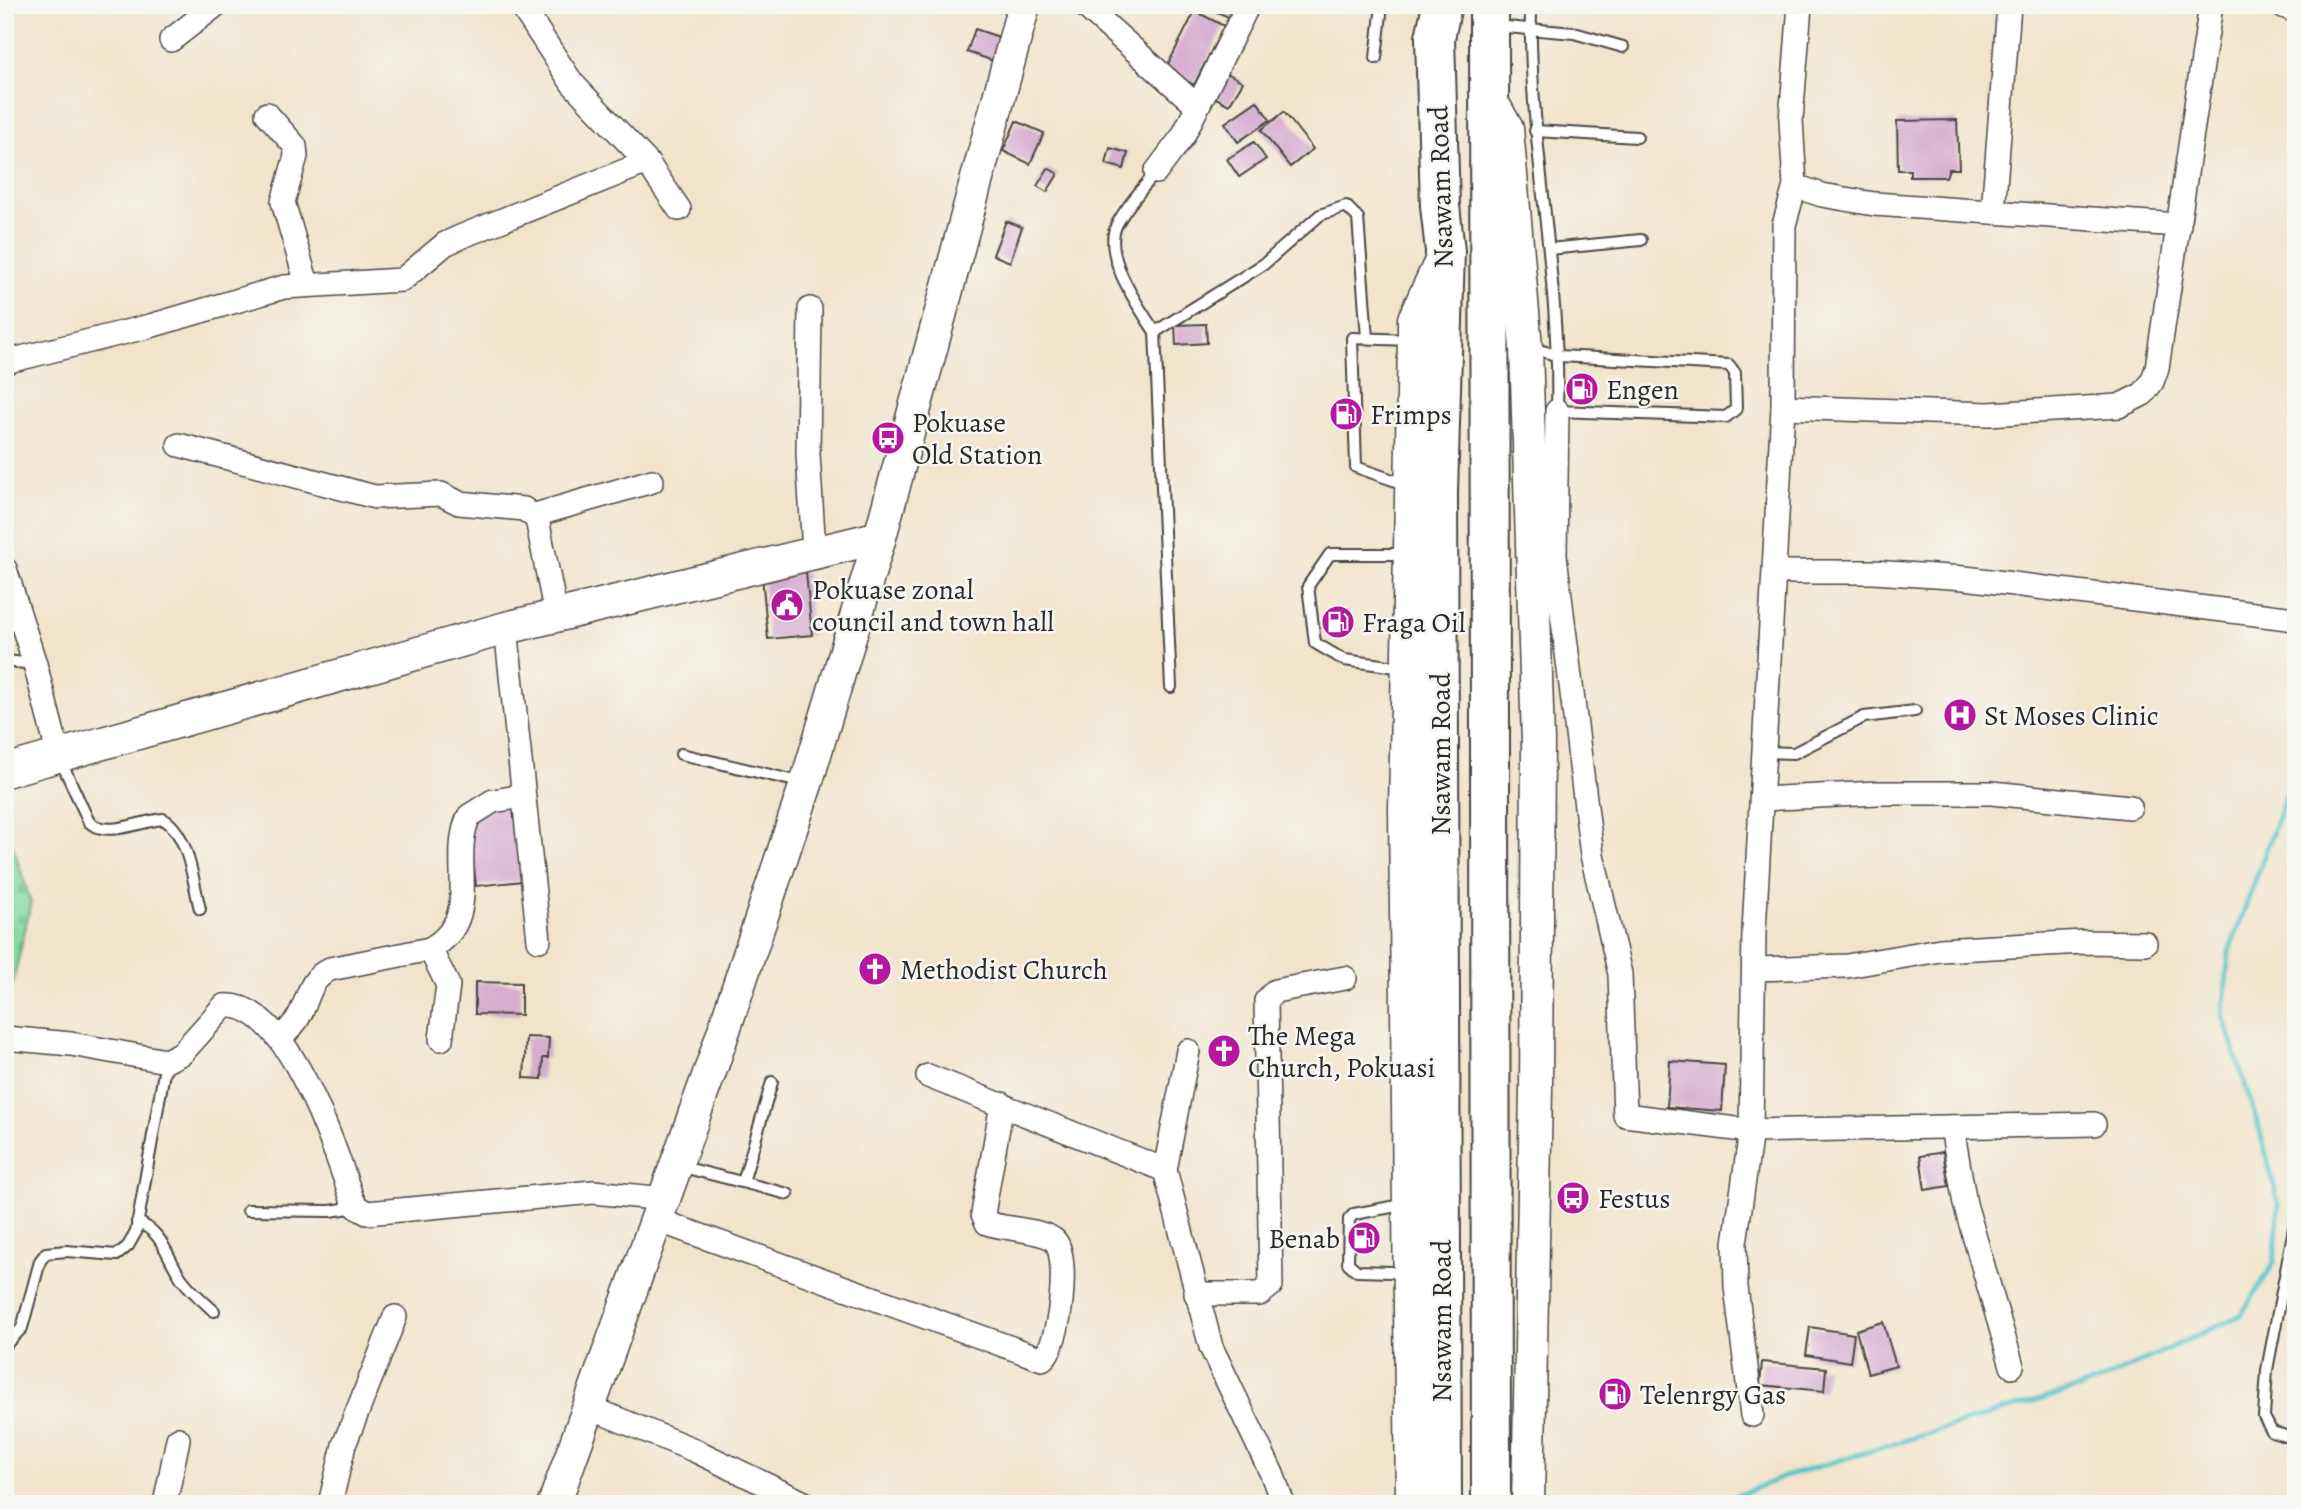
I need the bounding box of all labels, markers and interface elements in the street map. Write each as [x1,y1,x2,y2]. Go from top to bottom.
street label: Nsawam Road [1419,104,1463,269]
fuel station icon: Engen [1563,370,1601,408]
place label: Engen [1606,371,1679,409]
fuel station icon: Frimps [1327,395,1365,433]
place label: Frimps [1370,396,1452,434]
place label: Pokuase Old Station [912,404,1042,474]
bus stop icon: Pokuase Old Station [869,419,907,457]
place label: Pokuase zonal council and town hall [812,571,1054,641]
public building icon: Pokuase zonal council and town hall [768,586,806,624]
fuel station icon: Fraga Oil [1319,603,1357,641]
place label: Fraga Oil [1362,604,1466,642]
street label: Nsawam Road [1422,672,1460,835]
hospital icon: St Moses Clinic [1941,696,1979,734]
place label: St Moses Clinic [1984,697,2159,735]
church icon: Methodist Church [856,950,894,988]
place label: Methodist Church [900,951,1108,989]
place label: The Mega Church, Pokuasi [1248,1017,1436,1087]
church icon: The Mega Church, Pokuasi [1205,1032,1243,1070]
bus stop icon: Festus [1554,1179,1592,1217]
place label: Festus [1598,1180,1671,1218]
fuel station icon: Benab [1345,1219,1383,1257]
place label: Benab [1268,1220,1340,1258]
street label: Nsawam Road [1423,1239,1461,1402]
fuel station icon: Telenrgy Gas [1596,1375,1634,1413]
place label: Telenrgy Gas [1640,1376,1786,1414]

